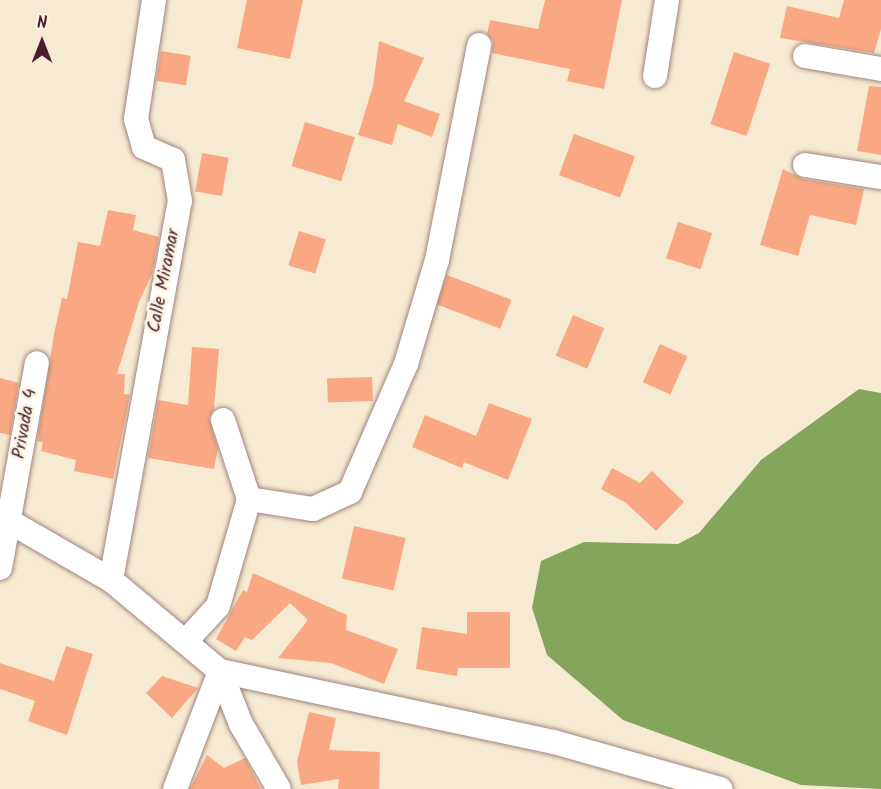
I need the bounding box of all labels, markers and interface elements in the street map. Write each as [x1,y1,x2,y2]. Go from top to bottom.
text: N [37,11,47,36]
north arrow [12,12,72,72]
street label: Calle Miramar [144,227,186,335]
street label: Privada 4 [9,387,43,461]

